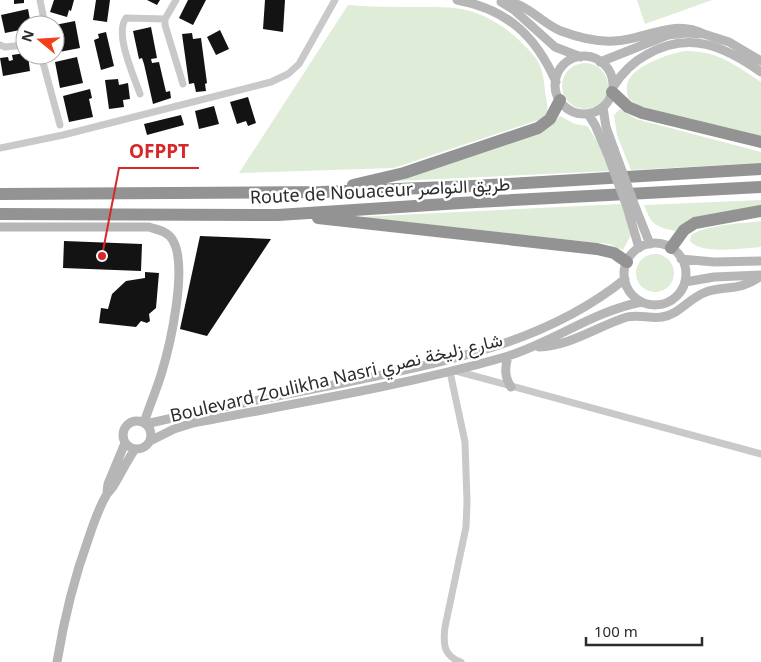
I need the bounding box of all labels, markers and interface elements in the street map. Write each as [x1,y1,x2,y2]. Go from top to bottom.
north arrow [15,15,65,65]
text: N [16,27,38,44]
callout: OFPPT [119,134,199,168]
text: OFPPT [129,138,189,164]
street label: Route de Nouaceur طريق النواصر [249,171,511,209]
street label: Boulevard Zoulikha Nasri شارع زليخة نصري [167,327,506,431]
scale bar [586,614,702,646]
text: 100 m [594,621,638,641]

